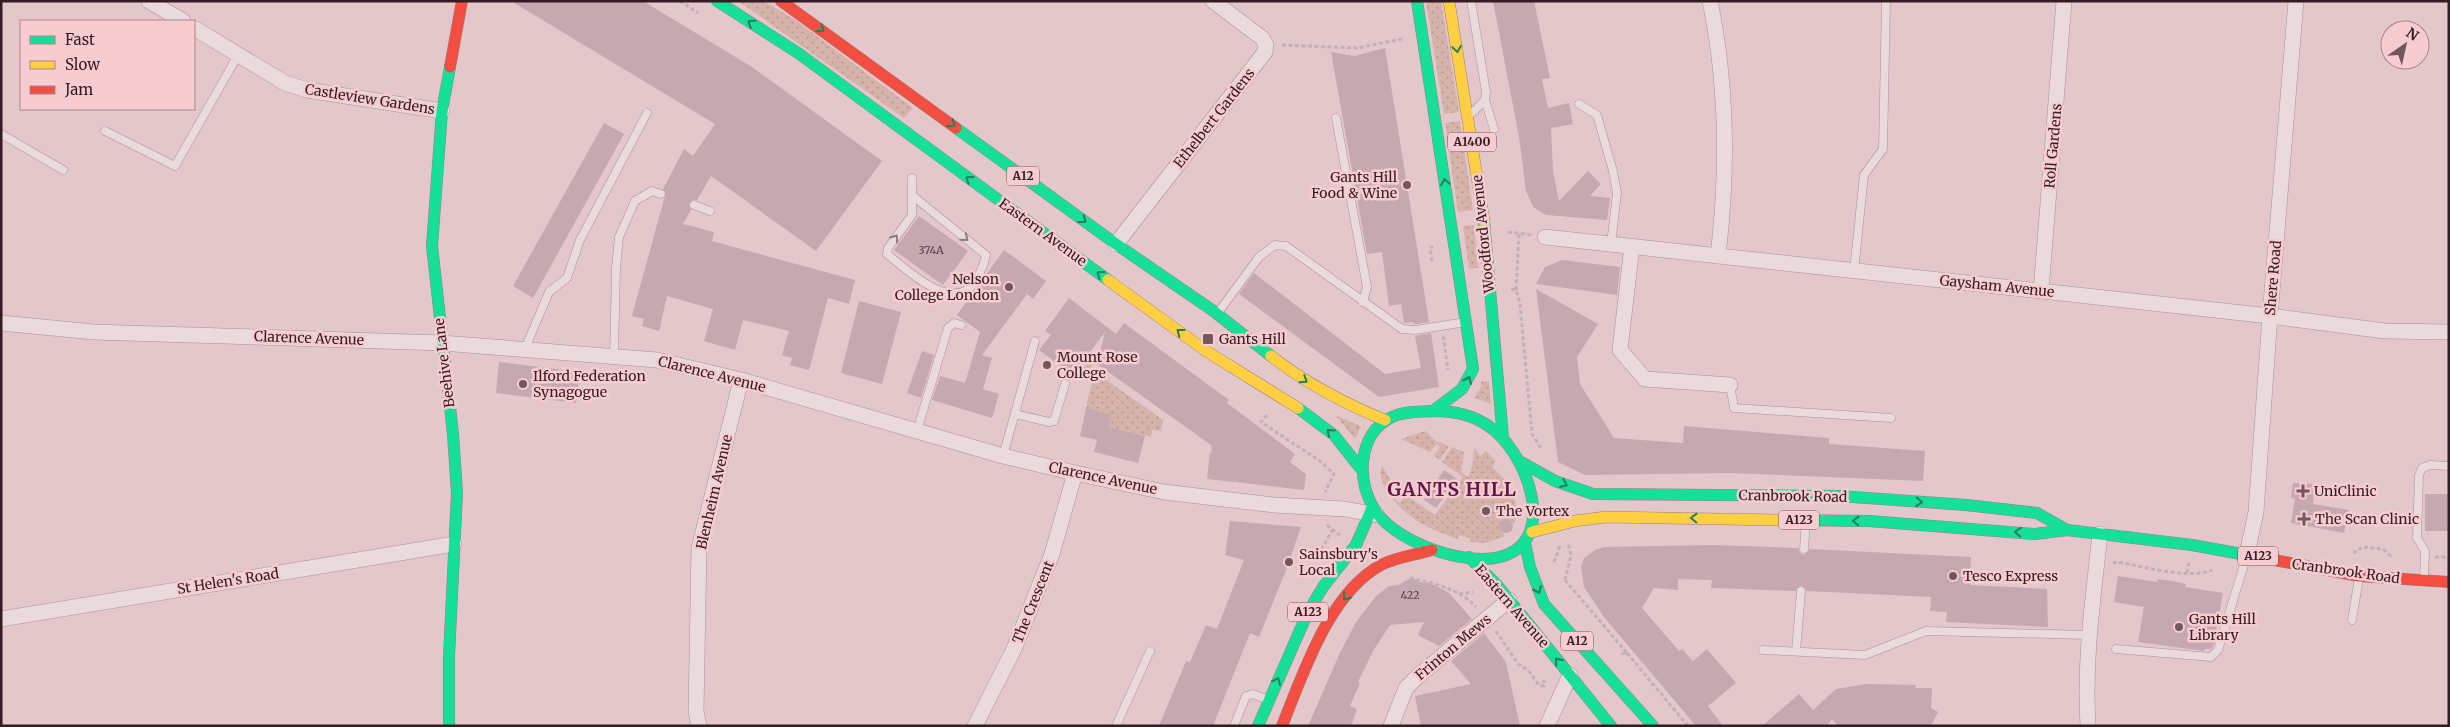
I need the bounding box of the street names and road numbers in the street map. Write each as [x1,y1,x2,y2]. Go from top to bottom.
street label: Ethelbert Gardens [1170,64,1259,171]
street label: Castleview Gardens [304,80,436,118]
street label: Roll Gardens [2040,103,2066,189]
road number: A1400 [1448,132,1496,152]
road number: A12 [1007,167,1039,186]
street label: Woodford Avenue [1468,174,1498,295]
street label: Eastern Avenue [996,194,1090,270]
street label: Shere Road [2261,239,2285,316]
street label: Gaysham Avenue [1939,271,2055,301]
street label: Beehive Lane [430,317,458,409]
street label: Clarence Avenue [254,327,364,349]
street label: Clarence Avenue [656,352,768,396]
street label: Blenheim Avenue [692,433,736,551]
street label: Clarence Avenue [1047,458,1159,498]
street label: Cranbrook Road [1738,486,1848,506]
road number: A123 [1779,510,1819,530]
road number: A123 [2238,546,2278,566]
street label: Cranbrook Road [2291,555,2402,588]
street label: The Crescent [1008,557,1058,646]
street label: Eastern Avenue [1471,561,1553,651]
street label: St Helen's Road [176,564,281,598]
road number: A123 [1288,602,1328,622]
street label: Frinton Mews [1411,610,1495,684]
road number: A12 [1561,631,1593,650]

